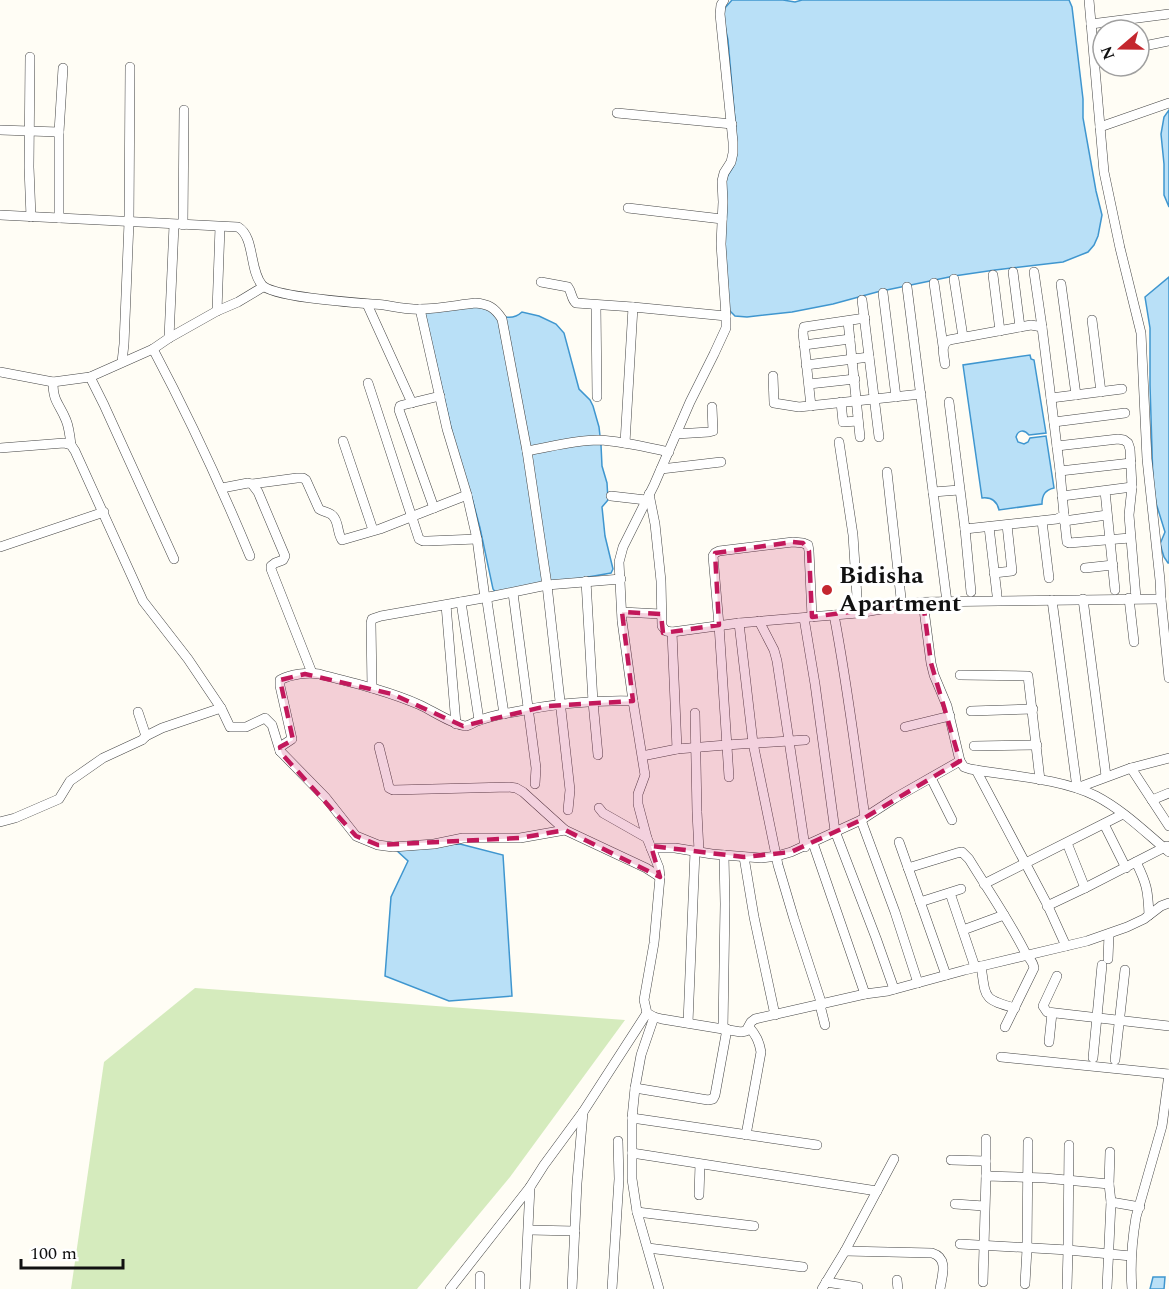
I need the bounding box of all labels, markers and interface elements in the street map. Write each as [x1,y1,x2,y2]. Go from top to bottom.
north arrow [1091,18,1151,78]
text: N [1094,43,1121,63]
place label: Bidisha Apartment [839,558,961,622]
marker: Bidisha Apartment [820,583,834,597]
scale bar [21,1232,123,1270]
text: 100 m [30,1240,77,1267]

